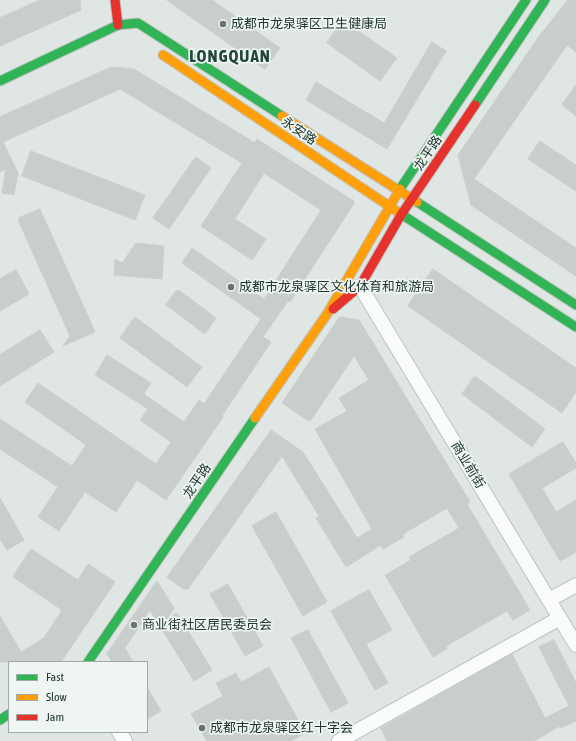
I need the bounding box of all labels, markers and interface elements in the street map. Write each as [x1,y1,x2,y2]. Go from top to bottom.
place label: 成都市龙泉驿区卫生健康局 [231,16,387,32]
marker: 成都市龙泉驿区卫生健康局 [218,19,228,29]
district label: LONGQUAN [189,47,271,67]
street label: 永安路 [278,114,320,148]
street label: 龙平路 [411,132,445,174]
place label: 成都市龙泉驿区文化体育和旅游局 [239,279,434,295]
marker: 成都市龙泉驿区文化体育和旅游局 [226,282,236,292]
street label: 商业前街 [448,439,488,491]
street label: 龙平路 [180,460,214,502]
place label: 商业街社区居民委员会 [142,617,272,633]
marker: 商业街社区居民委员会 [129,620,139,630]
legend [8,661,148,733]
text: Fast [46,670,64,684]
text: Slow [46,690,67,704]
text: Jam [46,710,64,724]
place label: 成都市龙泉驿区红十字会 [210,720,353,736]
marker: 成都市龙泉驿区红十字会 [197,723,207,733]

